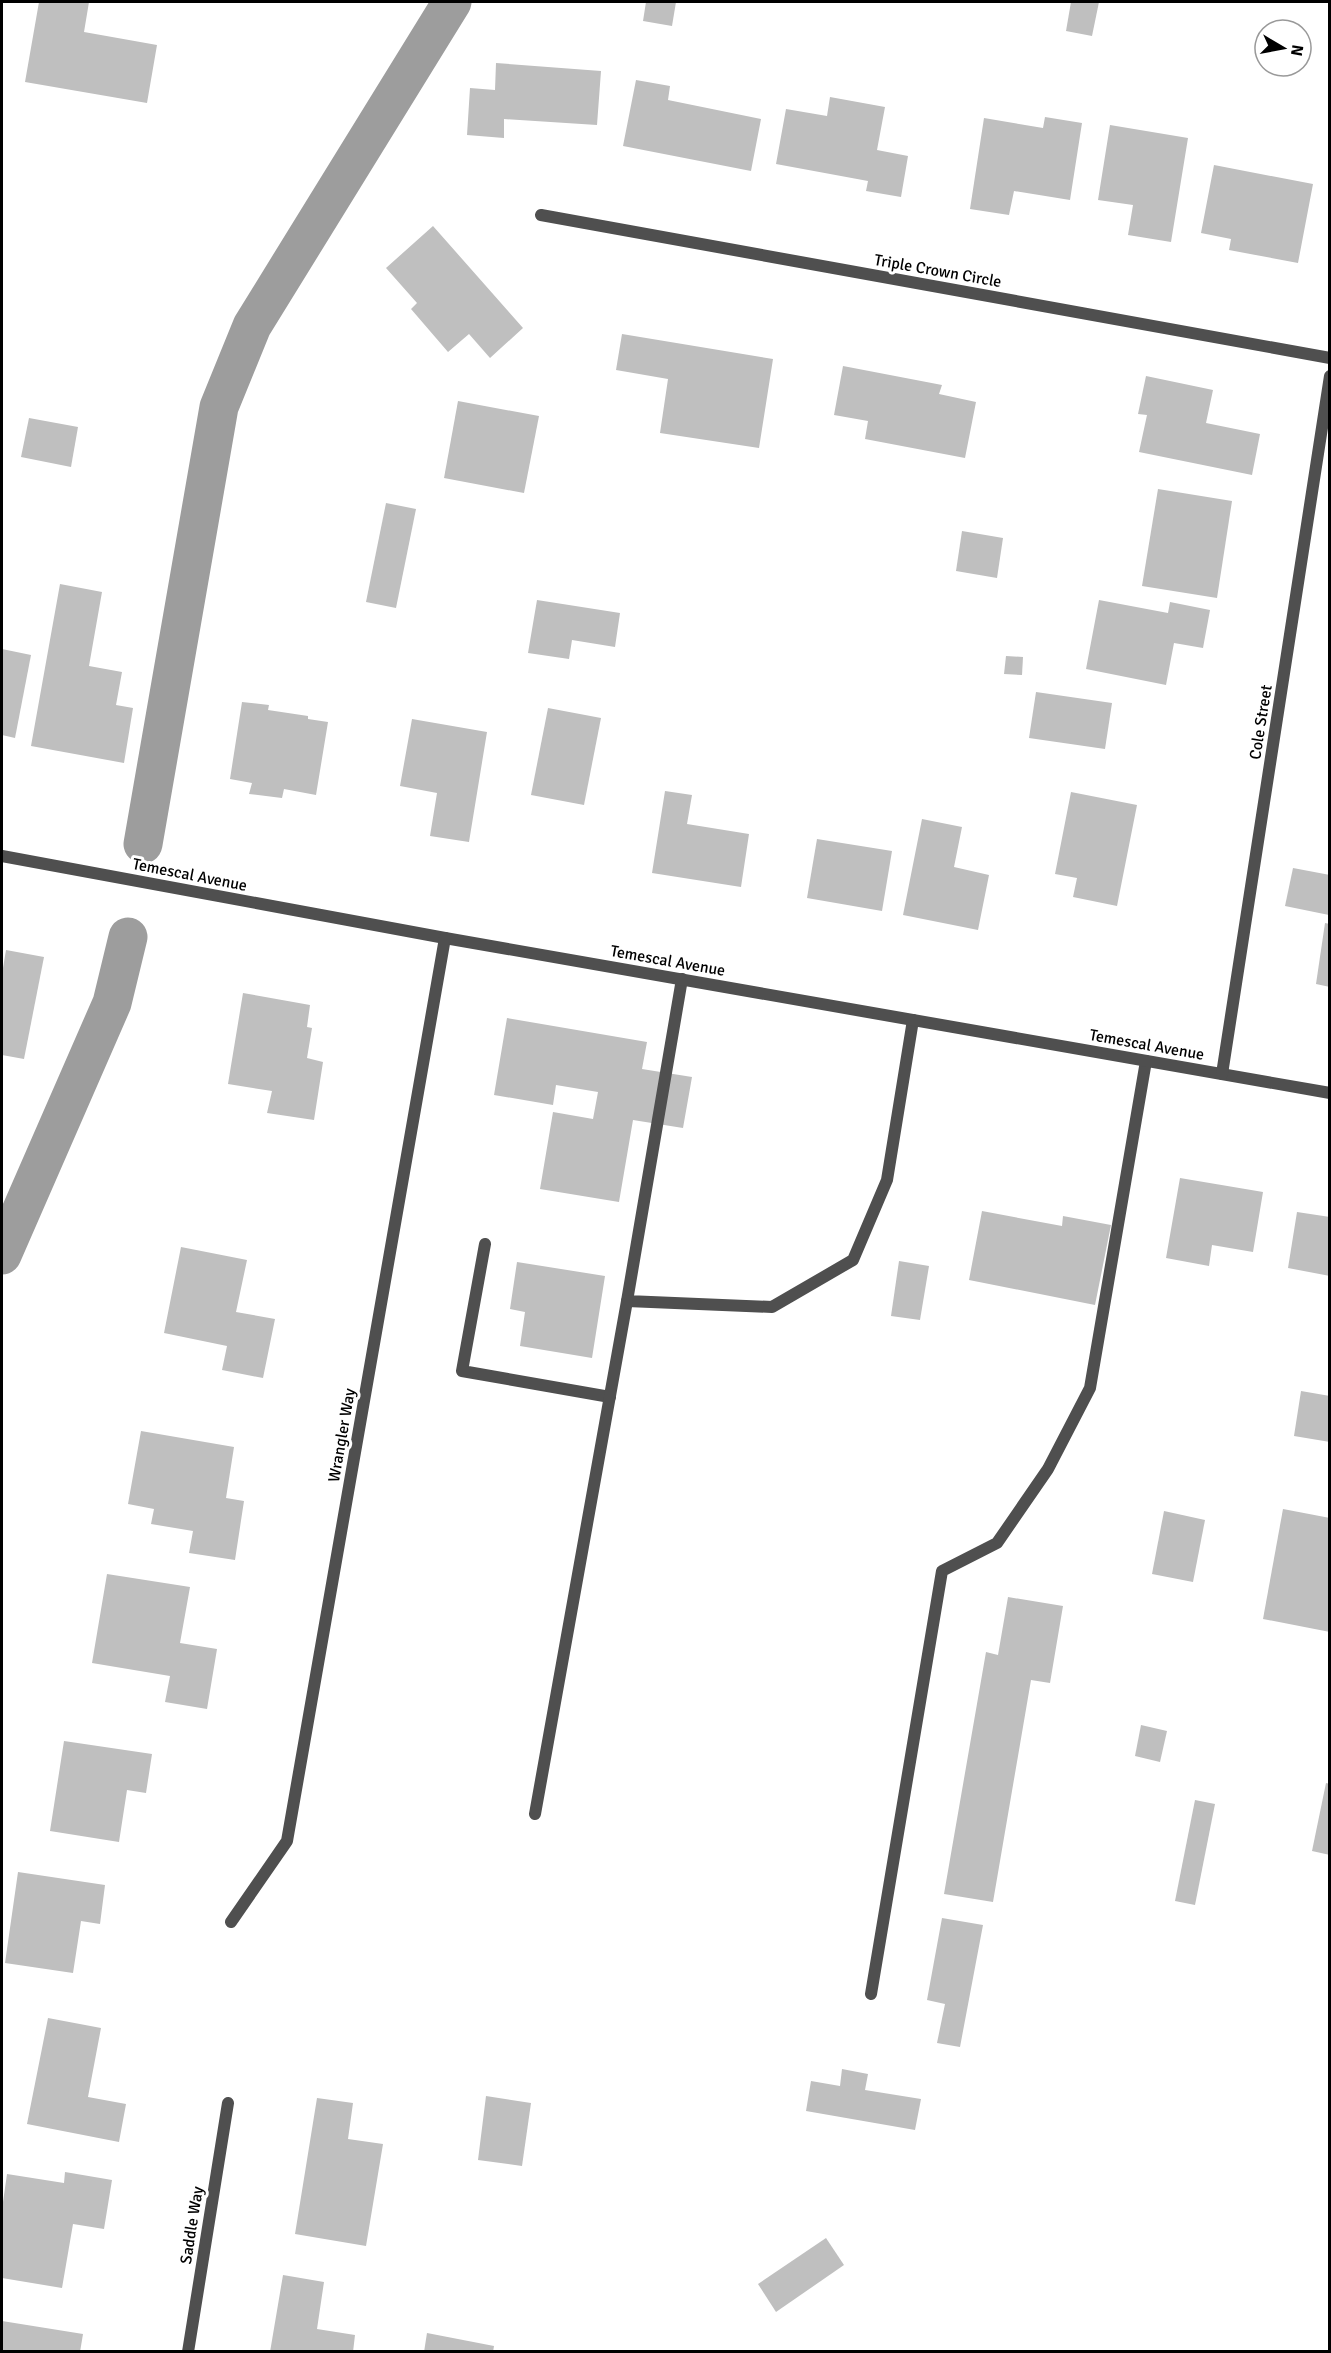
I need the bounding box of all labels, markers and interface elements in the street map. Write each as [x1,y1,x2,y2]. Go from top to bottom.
north arrow [1253,18,1313,78]
text: N [1286,43,1308,58]
street label: Triple Crown Circle [873,250,1003,292]
street label: Cole Street [1245,683,1277,761]
street label: Temescal Avenue [131,854,249,896]
street label: Temescal Avenue [609,941,727,981]
street label: Temescal Avenue [1088,1025,1206,1065]
street label: Wrangler Way [324,1386,360,1484]
street label: Saddle Way [176,2184,208,2265]

